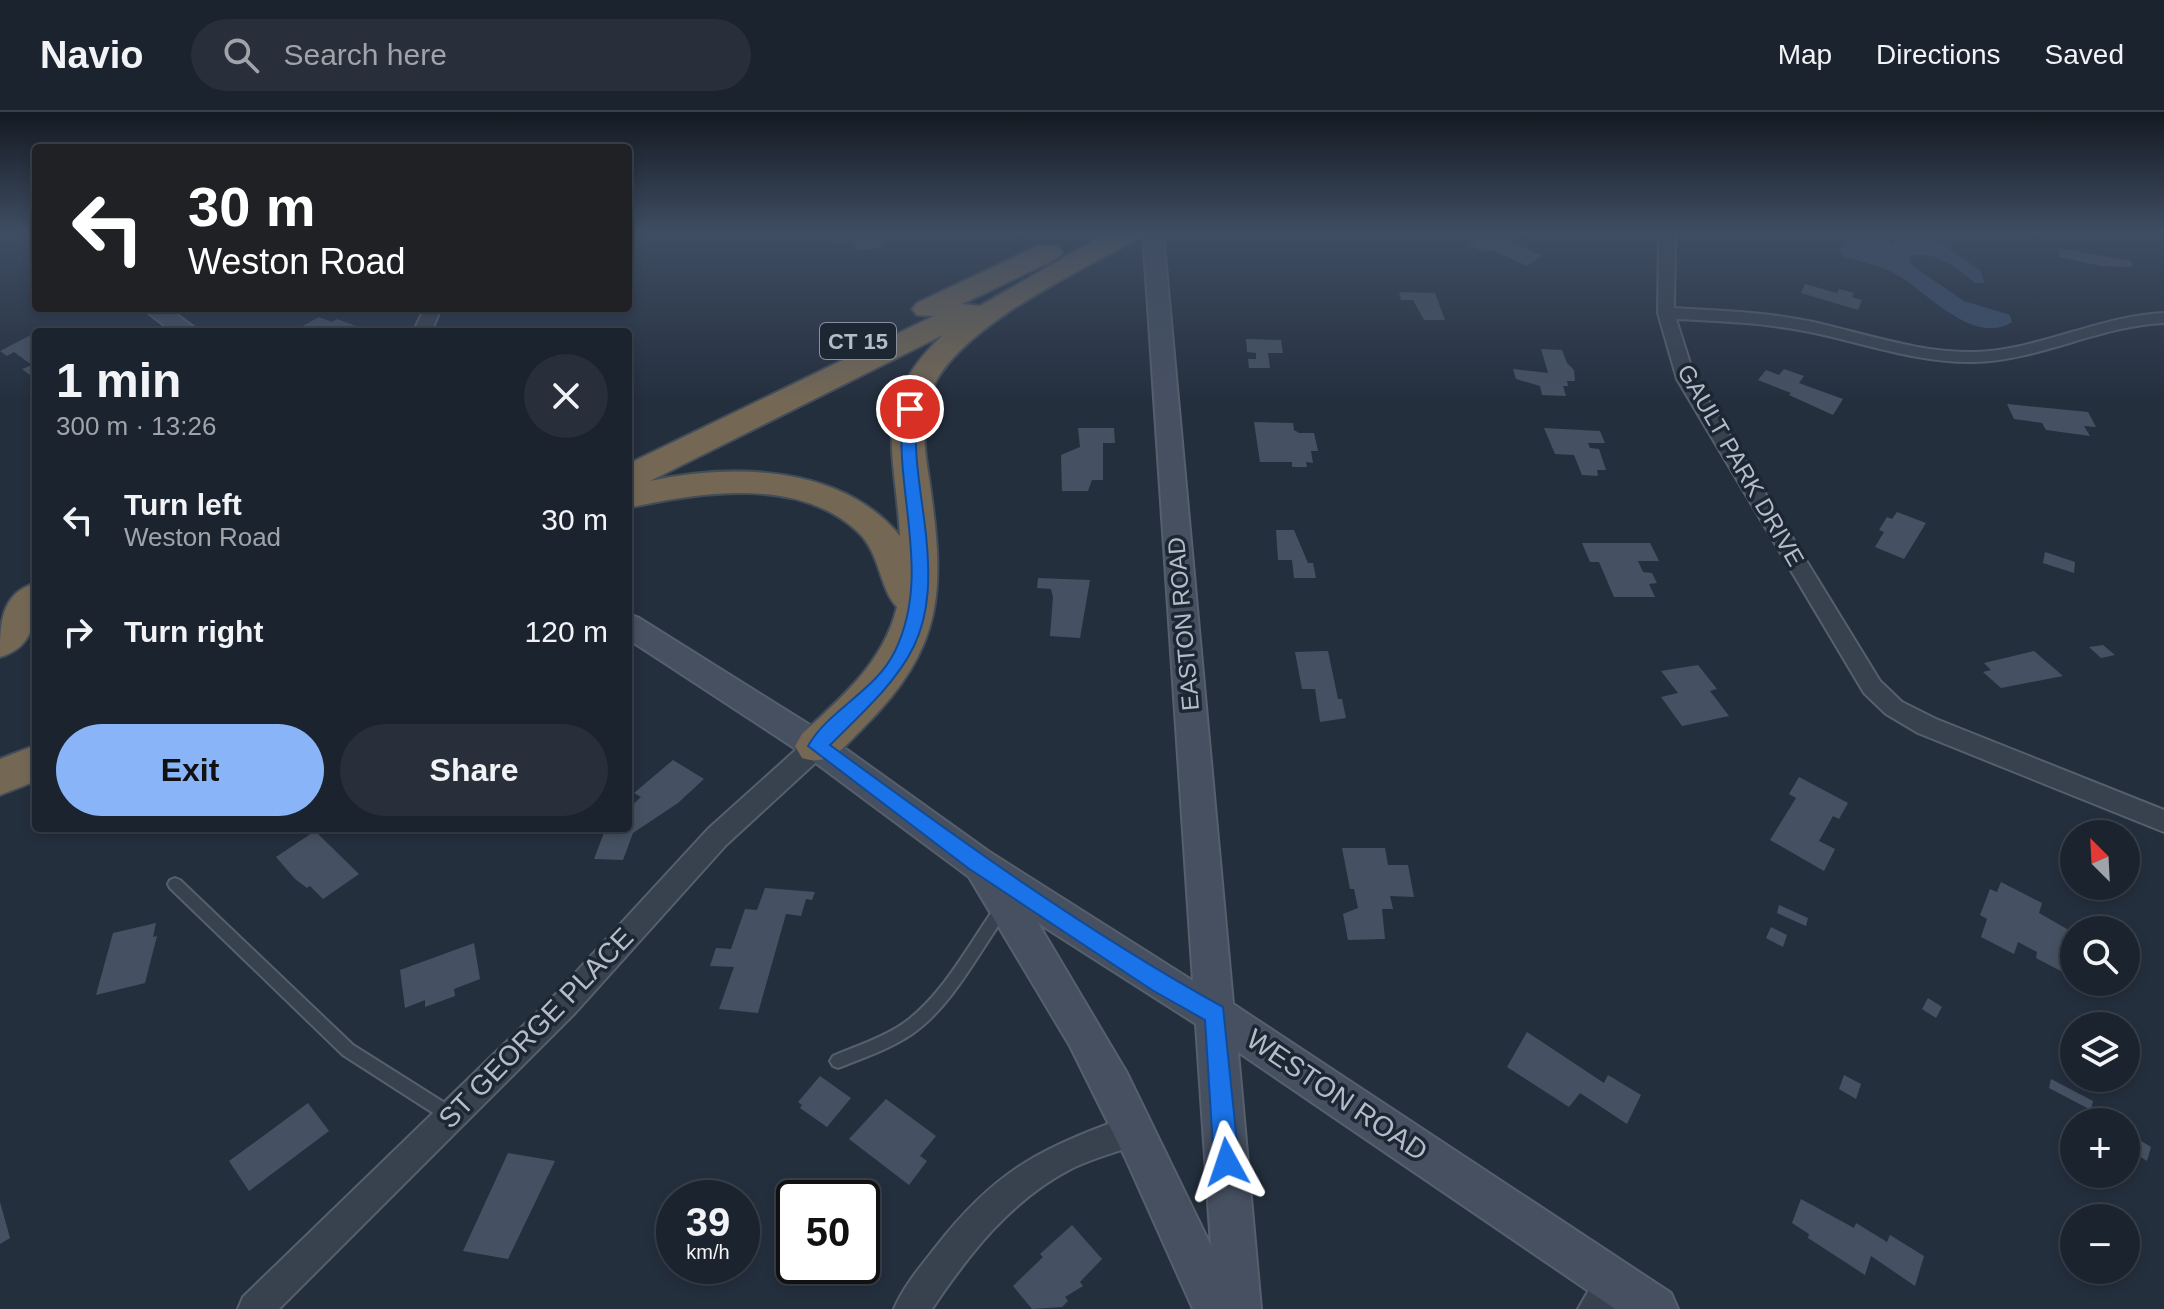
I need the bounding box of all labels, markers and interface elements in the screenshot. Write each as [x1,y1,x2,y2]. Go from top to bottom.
search box [191,19,751,91]
icon: search [219,33,263,77]
text: Navio [40,34,143,76]
text: Search here [283,38,447,71]
text: Map [1778,39,1832,70]
text: Directions [1876,39,2001,70]
text: Saved [2045,39,2124,70]
text: 30 m [188,175,316,238]
icon: left [56,176,160,280]
text: Weston Road [188,241,405,282]
road number: CT 15 [820,323,896,359]
text: 1 min [56,354,181,407]
button: close [524,354,608,438]
street label: GAULT PARK DRIVE [1672,359,1810,571]
pin [876,375,944,443]
icon: arrive [888,387,932,431]
text: 300 m · 13:26 [56,411,216,441]
text: Turn left [124,488,242,521]
icon: left [56,498,100,542]
text: 30 m [541,503,608,536]
text: Weston Road [124,522,281,552]
street label: EASTON ROAD [1162,536,1204,712]
icon: right [56,610,100,654]
text: Turn right [124,615,263,648]
text: 120 m [525,615,608,648]
button: Exit [56,724,324,816]
button: Share [340,724,608,816]
north arrow [2060,820,2140,900]
map controls [2060,820,2140,1284]
button: search [2060,916,2140,996]
street label: ST GEORGE PLACE [433,922,639,1134]
button: layers [2060,1012,2140,1092]
street label: WESTON ROAD [1241,1023,1433,1167]
button: + [2060,1108,2140,1188]
position arrow [1185,1120,1269,1204]
speed limit sign: 50 [776,1180,880,1284]
text: 39 [686,1200,730,1244]
button: − [2060,1204,2140,1284]
text: km/h [686,1241,730,1263]

